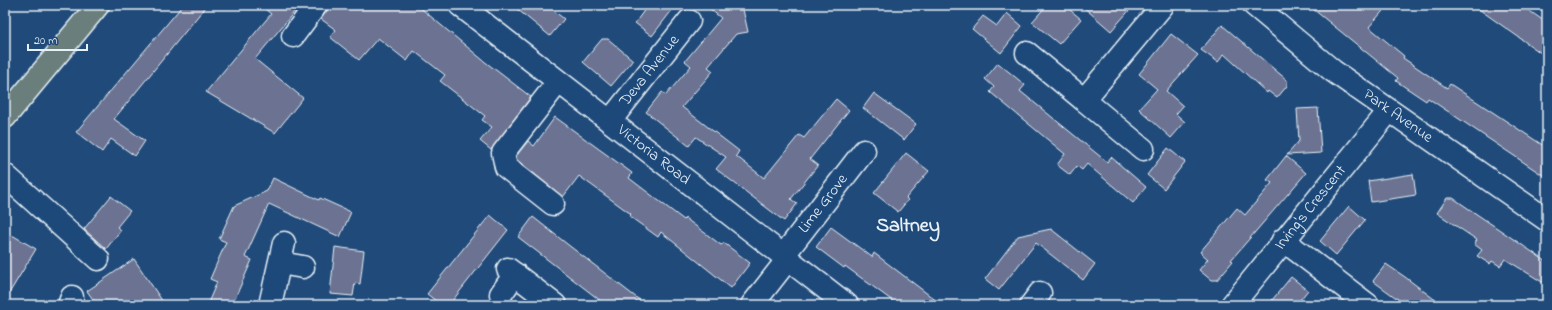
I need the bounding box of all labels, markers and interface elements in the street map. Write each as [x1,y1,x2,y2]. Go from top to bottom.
scale bar [28,26,87,52]
street label: Deva Avenue [613,29,686,113]
text: 20 m [34,32,57,50]
street label: Park Avenue [1358,83,1439,150]
street label: Victoria Road [611,118,696,191]
street label: Irving's Crescent [1269,160,1353,256]
street label: Lime Grove [793,168,855,239]
district label: Saltney [876,212,940,242]

